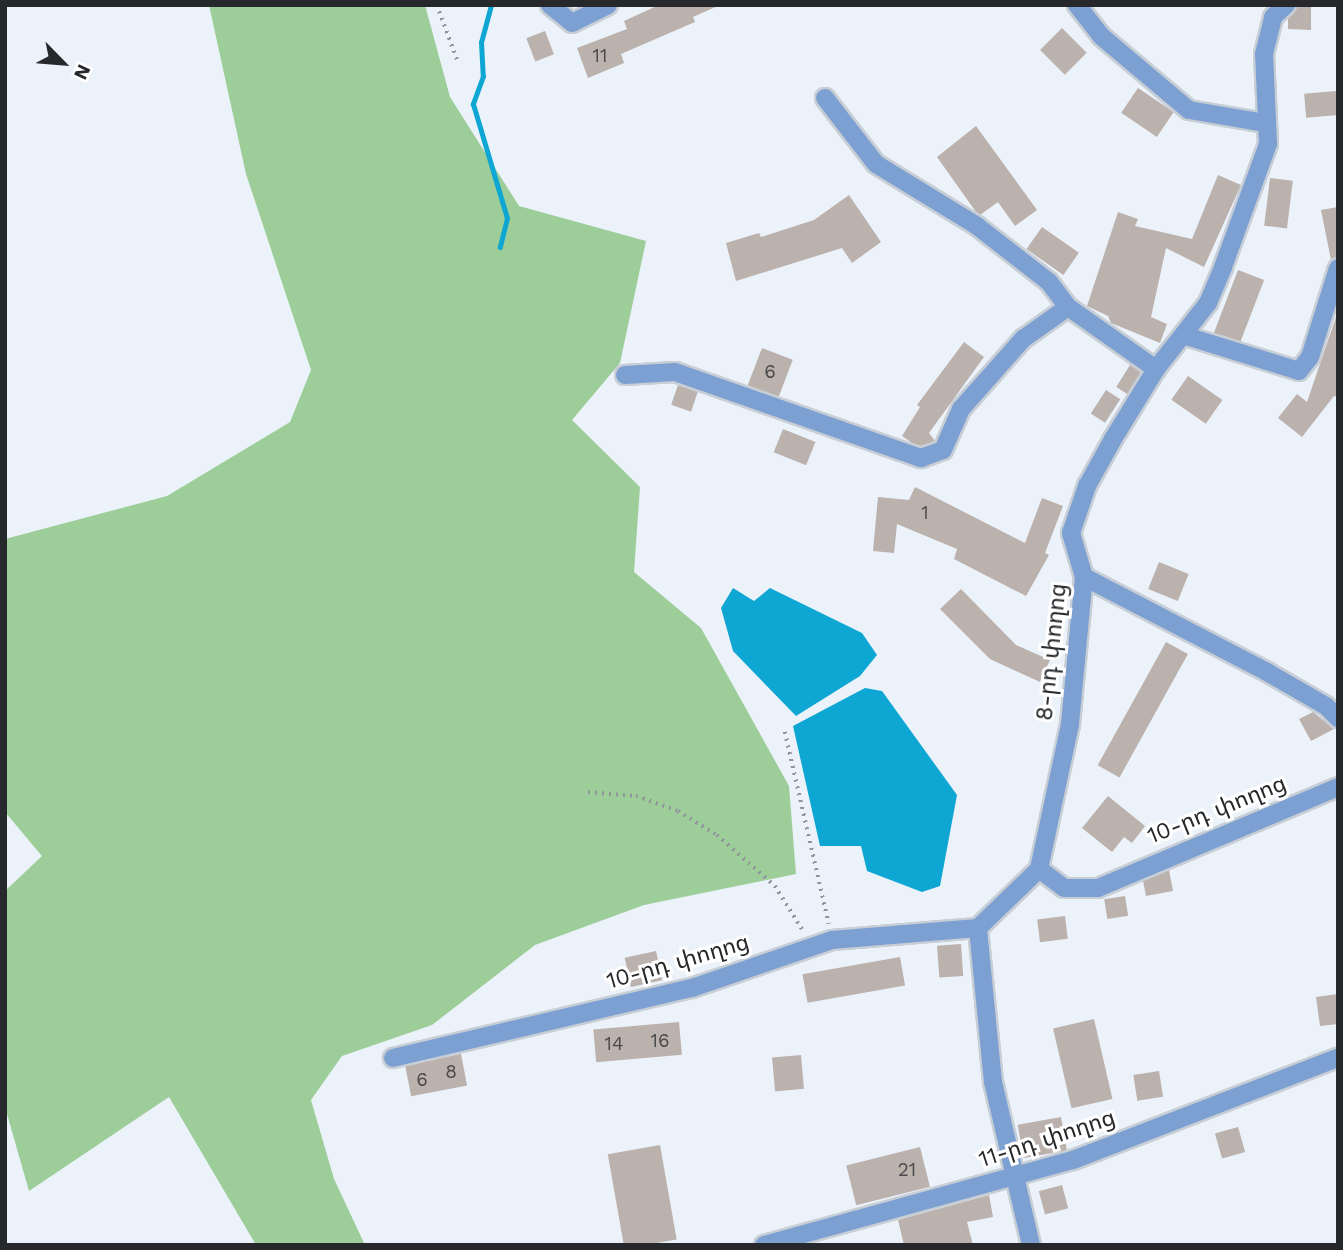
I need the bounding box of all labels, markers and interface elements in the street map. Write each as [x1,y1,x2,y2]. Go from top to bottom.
north arrow [28,28,98,98]
house number: 11 [593,45,607,67]
text: N [69,61,96,83]
house number: 6 [764,361,776,383]
house number: 1 [921,502,929,524]
street label: 8-րդ փողոց [1031,582,1073,722]
street label: 10-րդ փողոց [1144,770,1290,850]
street label: 10-րդ փողոց [603,928,753,996]
house number: 16 [651,1030,669,1052]
house number: 14 [604,1033,624,1055]
house number: 8 [445,1061,457,1083]
house number: 6 [416,1069,428,1091]
street label: 11-րդ փողոց [975,1104,1119,1174]
house number: 21 [898,1159,916,1181]

